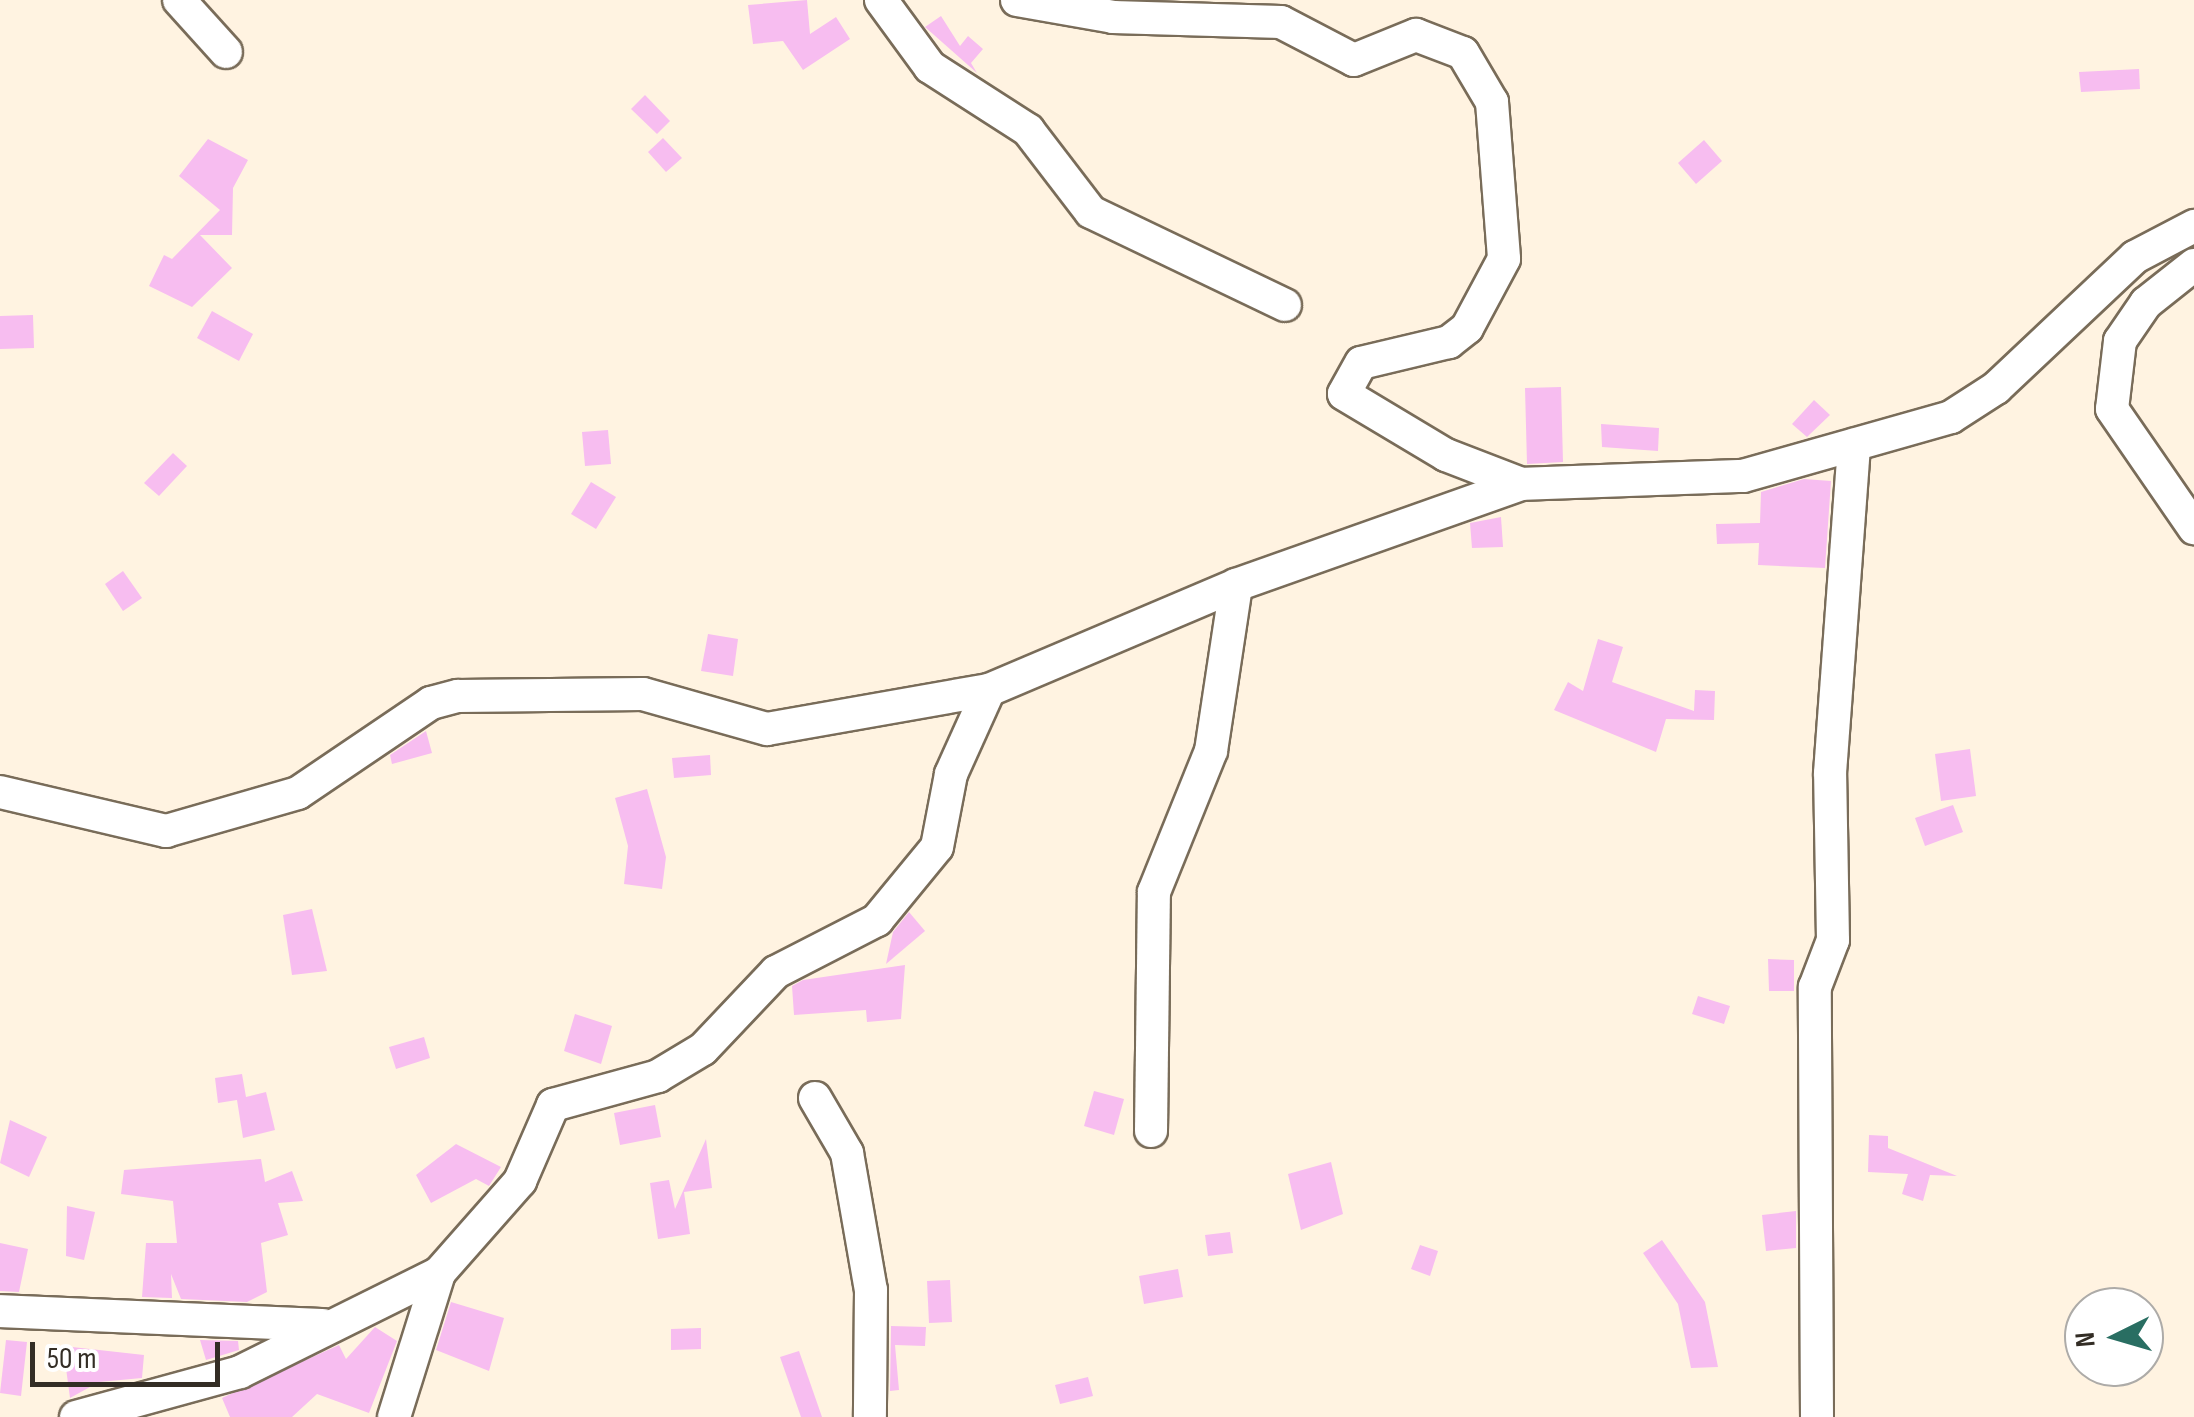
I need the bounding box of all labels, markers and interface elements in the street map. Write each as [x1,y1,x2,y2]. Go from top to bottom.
north arrow [2064,1287,2164,1387]
scale bar [35,1322,225,1384]
text: N [2069,1331,2103,1348]
text: 50 m [47,1341,96,1377]

